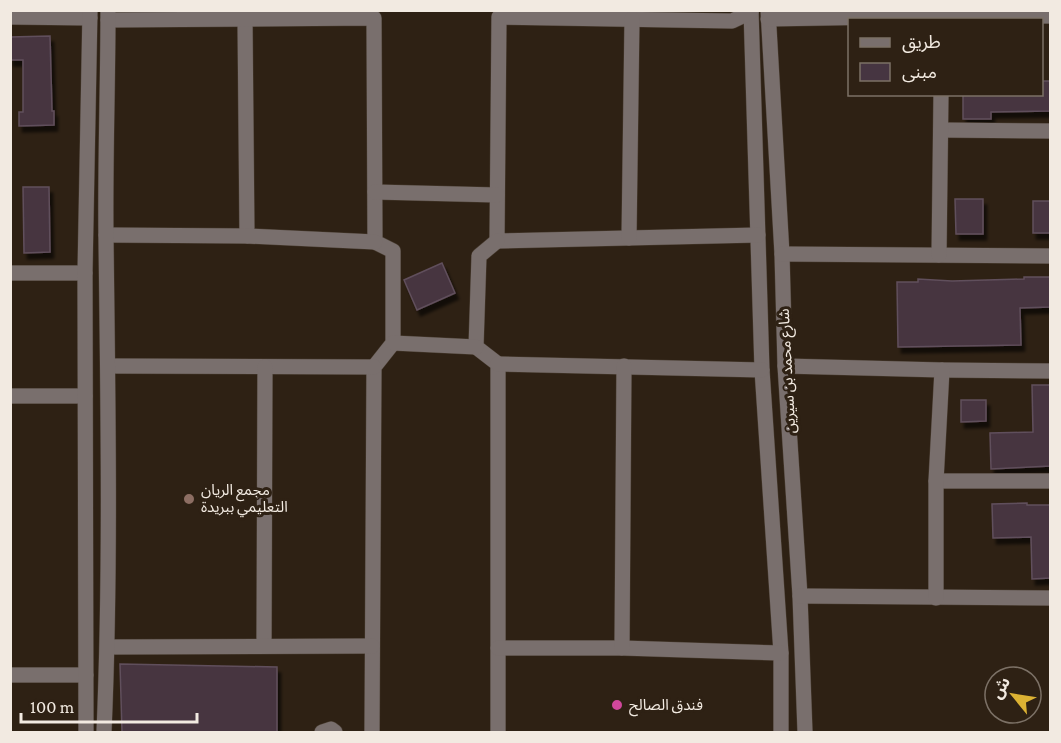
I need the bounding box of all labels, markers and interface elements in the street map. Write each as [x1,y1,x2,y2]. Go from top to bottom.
legend [848,18,1043,96]
text: طريق [902,32,941,53]
text: مبنى [902,62,937,83]
street label: شارع محمد بن سيرين [776,308,802,434]
place label: مجمع الريان التعليمي ببريدة [201,482,288,518]
marker: مجمع الريان التعليمي ببريدة [182,492,196,506]
north arrow [983,665,1043,725]
text: ش [988,674,1014,702]
scale bar [21,686,196,724]
text: 100 m [30,697,75,717]
place label: فندق الصالح [629,697,703,717]
marker: فندق الصالح [610,698,624,712]

